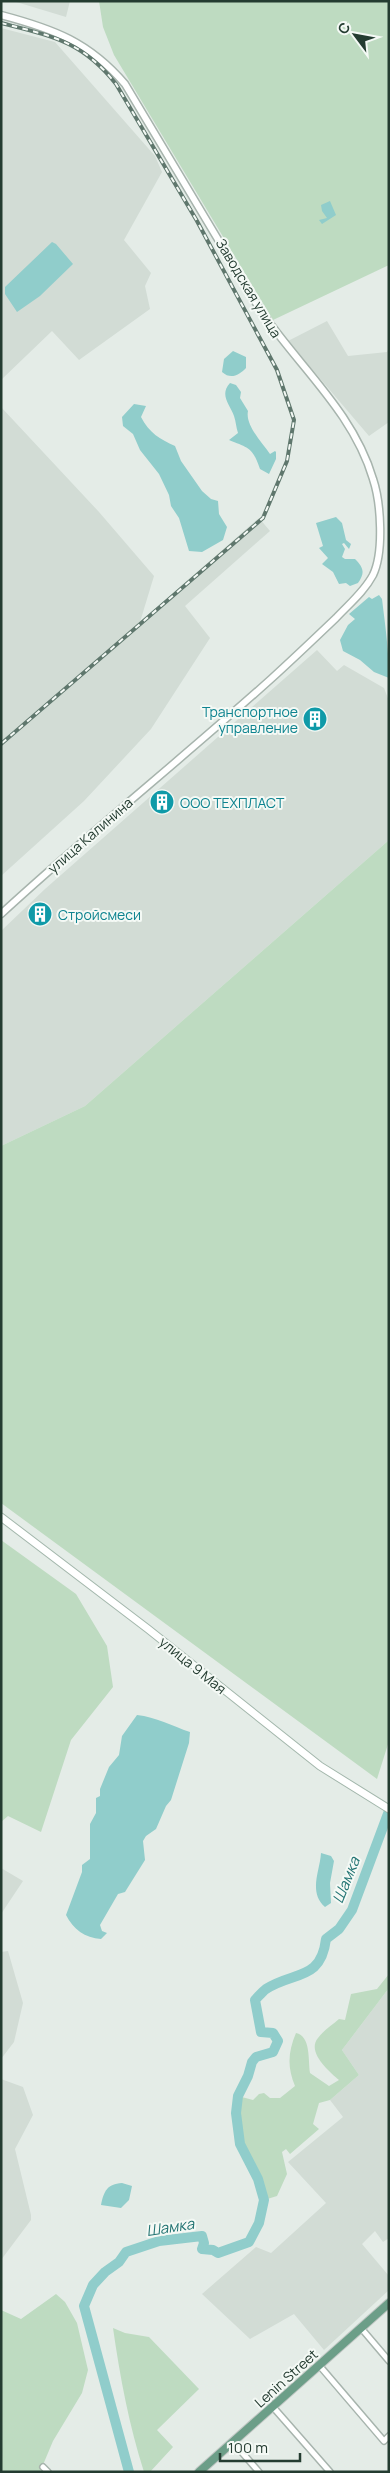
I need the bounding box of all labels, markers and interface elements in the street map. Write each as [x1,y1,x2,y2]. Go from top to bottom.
north arrow [330,10,380,60]
text: С [333,18,354,37]
street label: Заводская улица [212,235,286,341]
place label: Транспортное управление [202,702,298,737]
building icon: Транспортное управление [302,706,328,732]
building icon: ООО ТЕХПЛАСТ [149,789,175,815]
street label: улица Калинина [43,793,137,877]
place label: ООО ТЕХПЛАСТ [180,793,285,812]
building icon: Стройсмеси [27,901,53,927]
place label: Стройсмеси [58,905,141,924]
street label: улица 9 Мая [155,1632,231,1698]
water label: Шамка [327,1853,365,1906]
water label: Шамка [145,2213,196,2241]
street label: Lenin Street [250,2344,322,2411]
scale bar [220,2430,300,2462]
text: 100 m [228,2437,268,2458]

